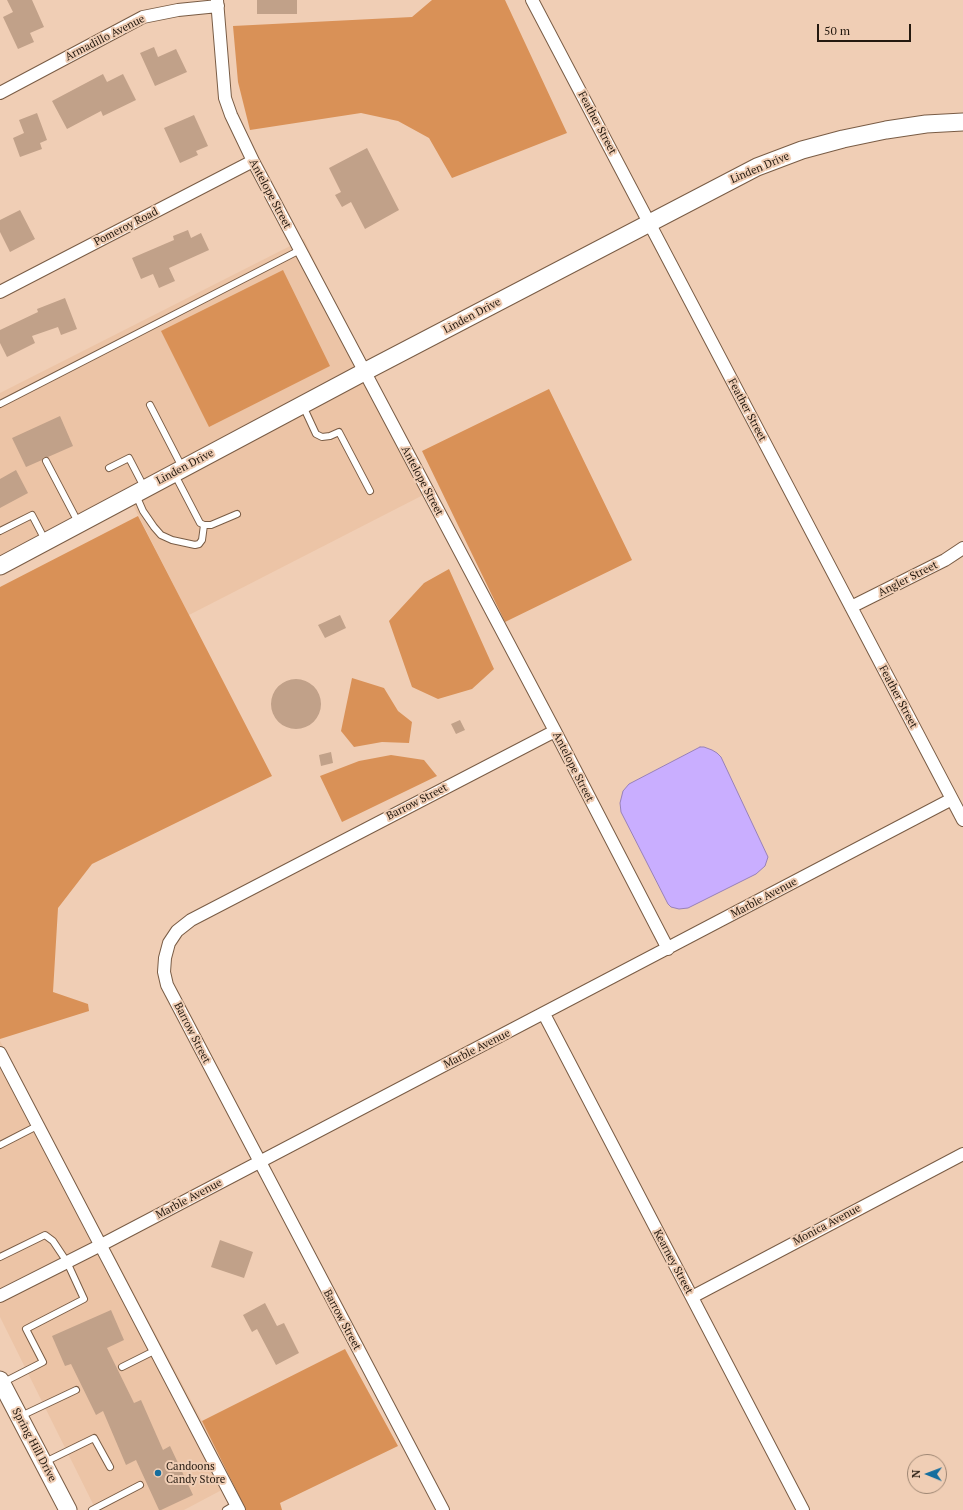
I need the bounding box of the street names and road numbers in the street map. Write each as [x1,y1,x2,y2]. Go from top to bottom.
street label: Armadillo Avenue [63,12,147,64]
street label: Feather Street [575,89,619,157]
street label: Linden Drive [728,150,792,186]
street label: Antelope Street [246,157,294,231]
street label: Pomeroy Road [92,205,160,249]
street label: Linden Drive [441,295,503,337]
street label: Feather Street [725,376,769,444]
street label: Antelope Street [398,444,446,518]
street label: Linden Drive [154,446,216,488]
street label: Angler Street [876,558,940,600]
street label: Feather Street [876,663,920,731]
street label: Antelope Street [550,730,596,804]
street label: Barrow Street [384,781,450,823]
street label: Marble Avenue [729,875,799,921]
street label: Barrow Street [171,1000,213,1066]
street label: Marble Avenue [442,1027,512,1071]
street label: Marble Avenue [154,1176,224,1222]
street label: Monica Avenue [791,1202,863,1248]
street label: Kearney Street [650,1227,696,1297]
street label: Barrow Street [321,1287,363,1353]
street label: Spring Hill Drive [9,1406,59,1484]

